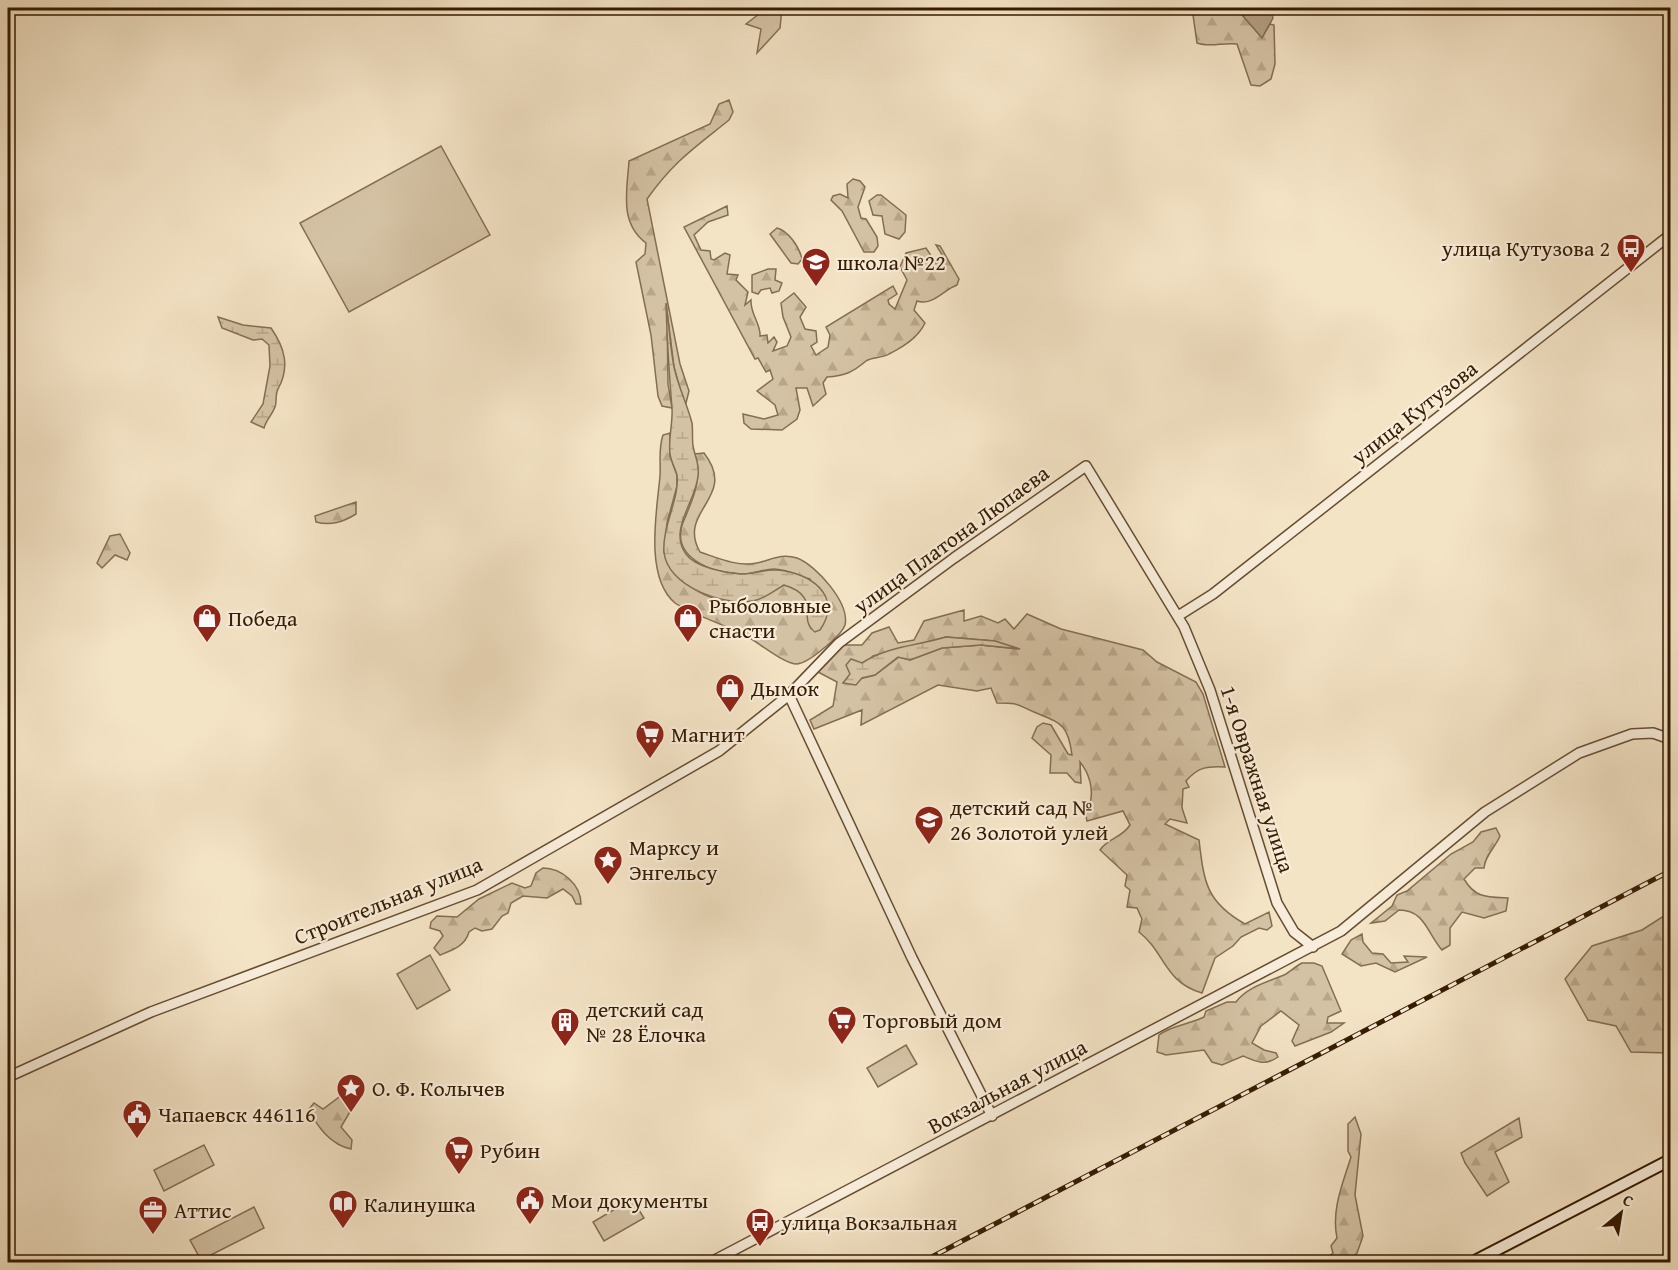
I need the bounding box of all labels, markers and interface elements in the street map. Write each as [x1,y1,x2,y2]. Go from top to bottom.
place label: улица Кутузова 2 [1441,232,1610,264]
bus stop icon: улица Кутузова 2 [1615,232,1647,274]
school or university icon: школа №22 [800,246,832,288]
place label: школа №22 [837,246,946,278]
street label: улица Кутузова [1343,352,1484,472]
street label: улица Платона Люпаева [846,457,1056,622]
place label: Рыболовные снасти [709,589,831,646]
shop icon: Победа [191,602,223,644]
place label: Победа [228,602,298,634]
shop icon: Рыболовные снасти [672,602,704,644]
shop icon: Дымок [714,672,746,714]
place label: Дымок [750,672,819,704]
street label: 1-я Овражная улица [1213,681,1304,877]
supermarket icon: Магнит [634,718,666,760]
place label: Магнит [671,718,745,750]
place label: детский сад № 26 Золотой улей [950,791,1108,848]
school or university icon: детский сад № 26 Золотой улей [913,804,945,846]
place label: Марксу и Энгельсу [629,831,719,888]
place icon: Марксу и Энгельсу [592,844,624,886]
street label: Строительная улица [289,847,488,952]
place label: детский сад № 28 Ёлочка [586,993,706,1050]
supermarket icon: Торговый дом [826,1004,858,1046]
place label: Торговый дом [863,1004,1002,1036]
building icon: детский сад № 28 Ёлочка [549,1006,581,1048]
street label: Вокзальная улица [922,1030,1093,1142]
place icon: О. Ф. Колычев [335,1072,367,1114]
place label: О. Ф. Колычев [372,1072,505,1104]
public building icon: Чапаевск 446116 [121,1098,153,1140]
place label: Чапаевск 446116 [158,1098,316,1130]
supermarket icon: Рубин [443,1134,475,1176]
place label: Рубин [480,1134,540,1166]
north arrow [1591,1183,1651,1243]
public building icon: Мои документы [514,1184,546,1226]
place label: Мои документы [551,1184,708,1216]
text: С [1619,1187,1638,1213]
library icon: Калинушка [327,1188,359,1230]
place label: Калинушка [364,1188,476,1220]
office icon: Аттис [137,1194,169,1236]
place label: Аттис [174,1194,232,1226]
bus stop icon: улица Вокзальная [744,1206,776,1248]
place label: улица Вокзальная [780,1206,957,1238]

